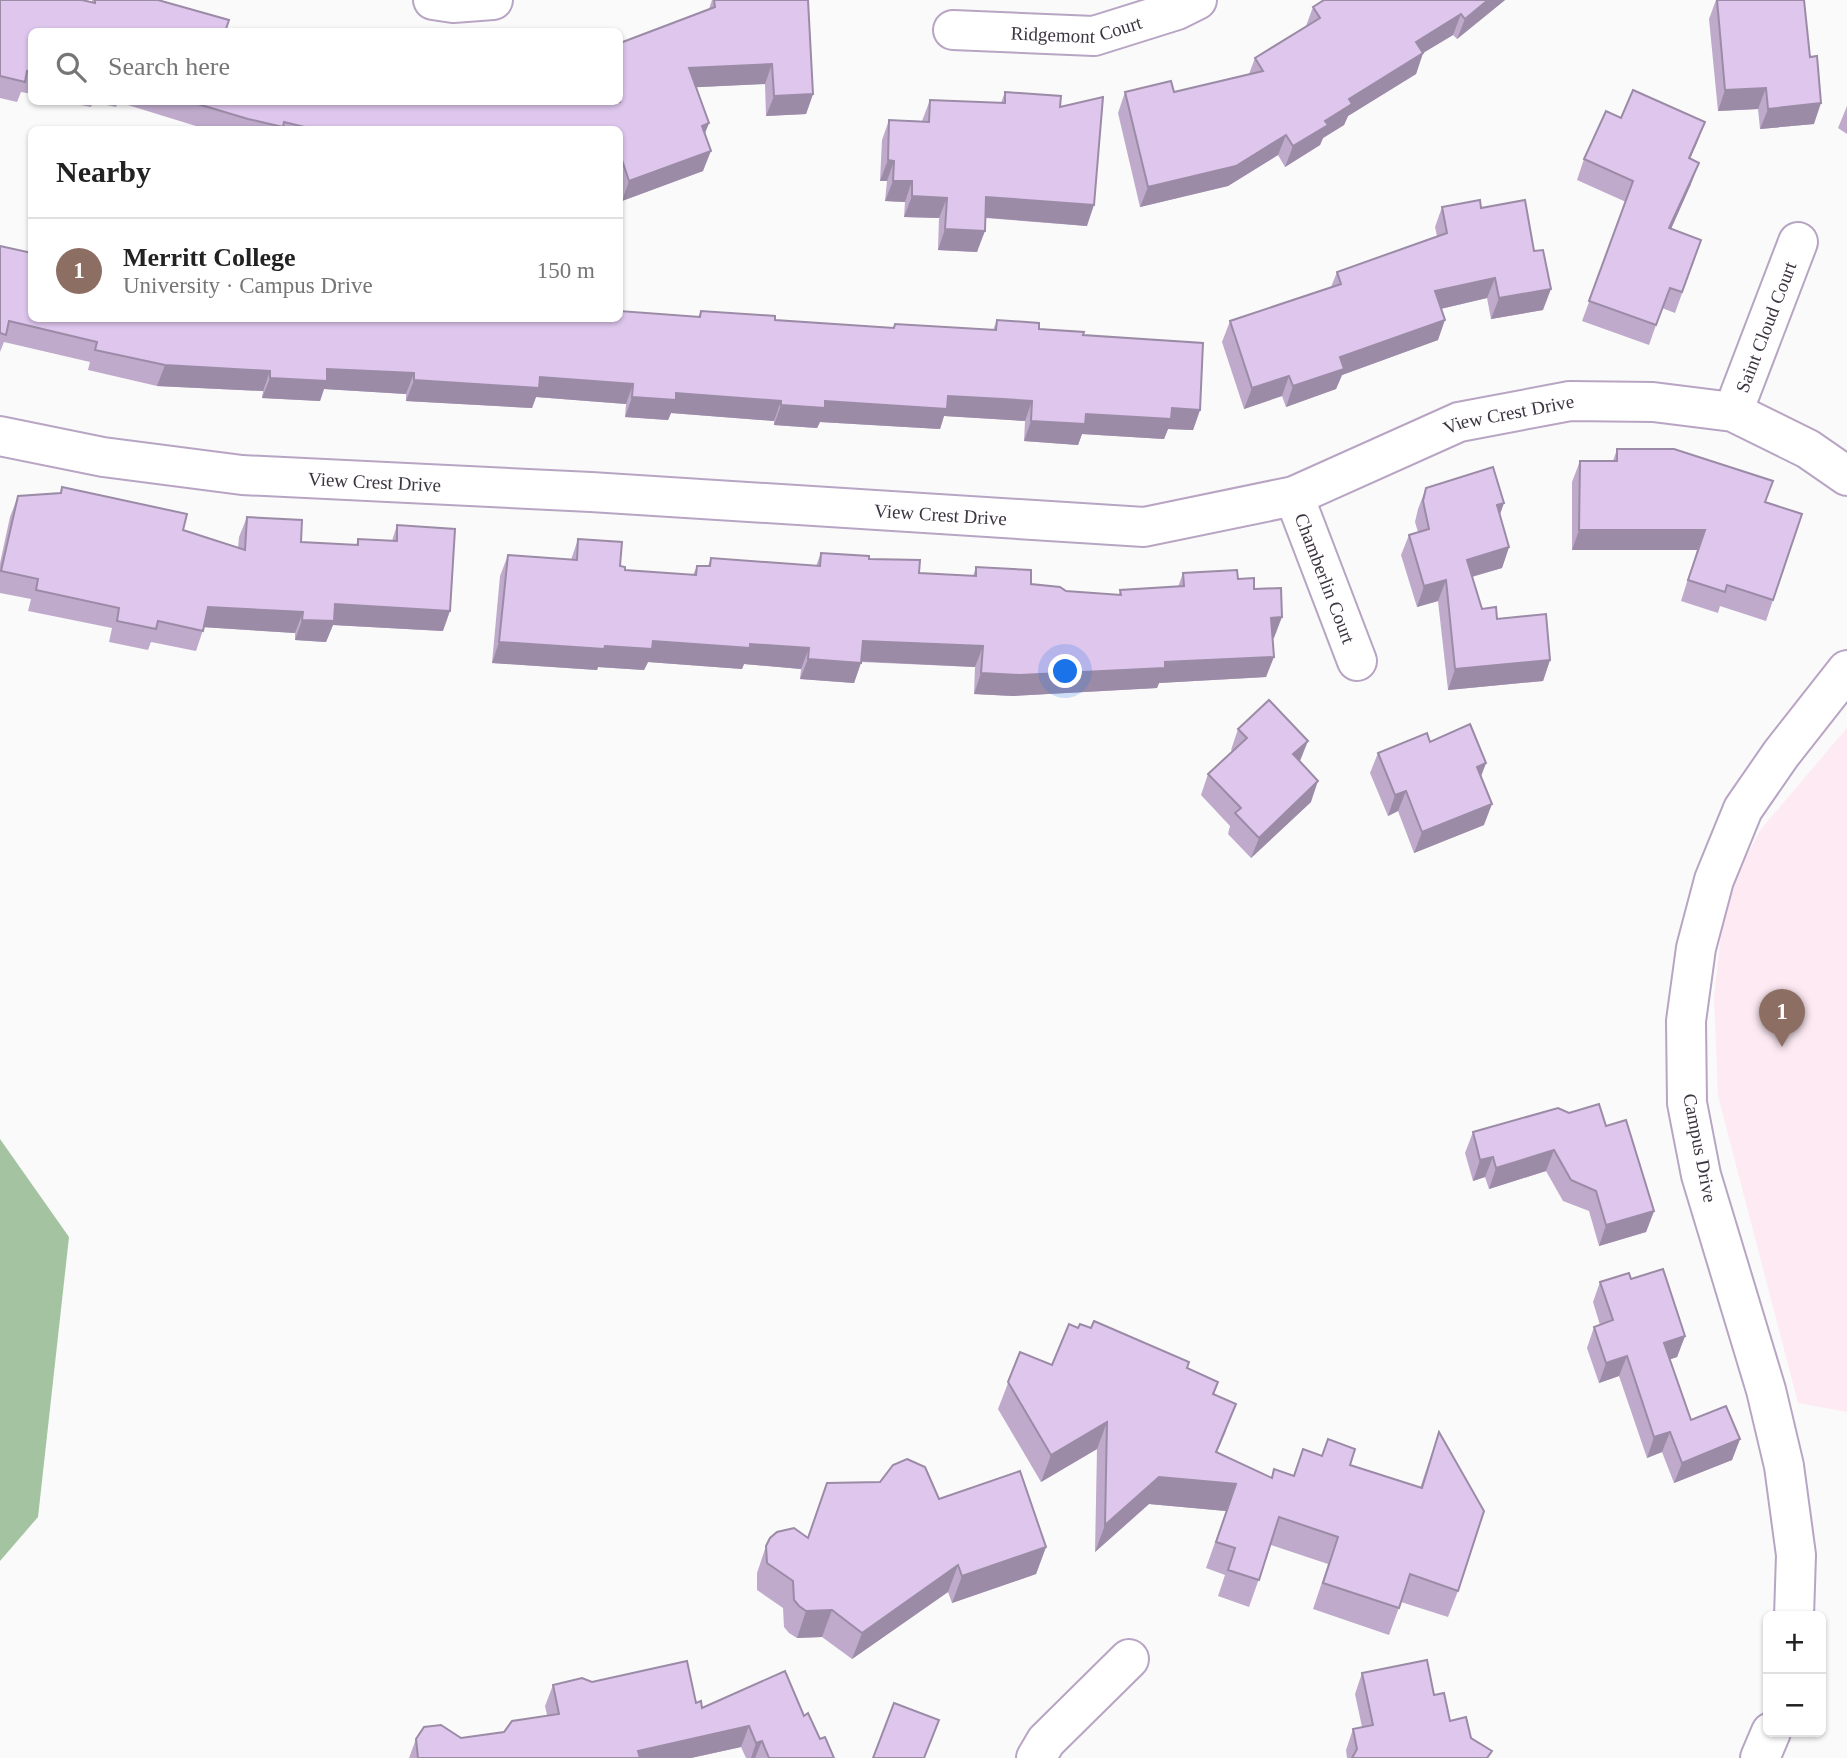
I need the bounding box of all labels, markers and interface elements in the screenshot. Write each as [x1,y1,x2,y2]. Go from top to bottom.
street label: Ridgemont Court [1010,11,1145,47]
search box [28,28,623,105]
icon: search [52,48,90,86]
text: Search here [108,52,230,81]
text: Nearby [56,155,151,188]
text: Merritt College [123,243,296,272]
text: 1 [73,258,85,283]
text: 150 m [537,258,595,283]
street label: Saint Cloud Court [1731,258,1800,395]
text: University · Campus Drive [123,273,373,298]
street label: View Crest Drive [1440,390,1576,438]
street label: View Crest Drive [308,468,441,495]
street label: View Crest Drive [874,499,1008,529]
street label: Chamberlin Court [1291,510,1360,647]
your location [1048,654,1082,688]
pin: 1 [1759,989,1805,1047]
street label: Campus Drive [1679,1092,1721,1204]
map controls [1763,1611,1826,1737]
button: + [1763,1611,1826,1674]
button: − [1763,1674,1826,1737]

